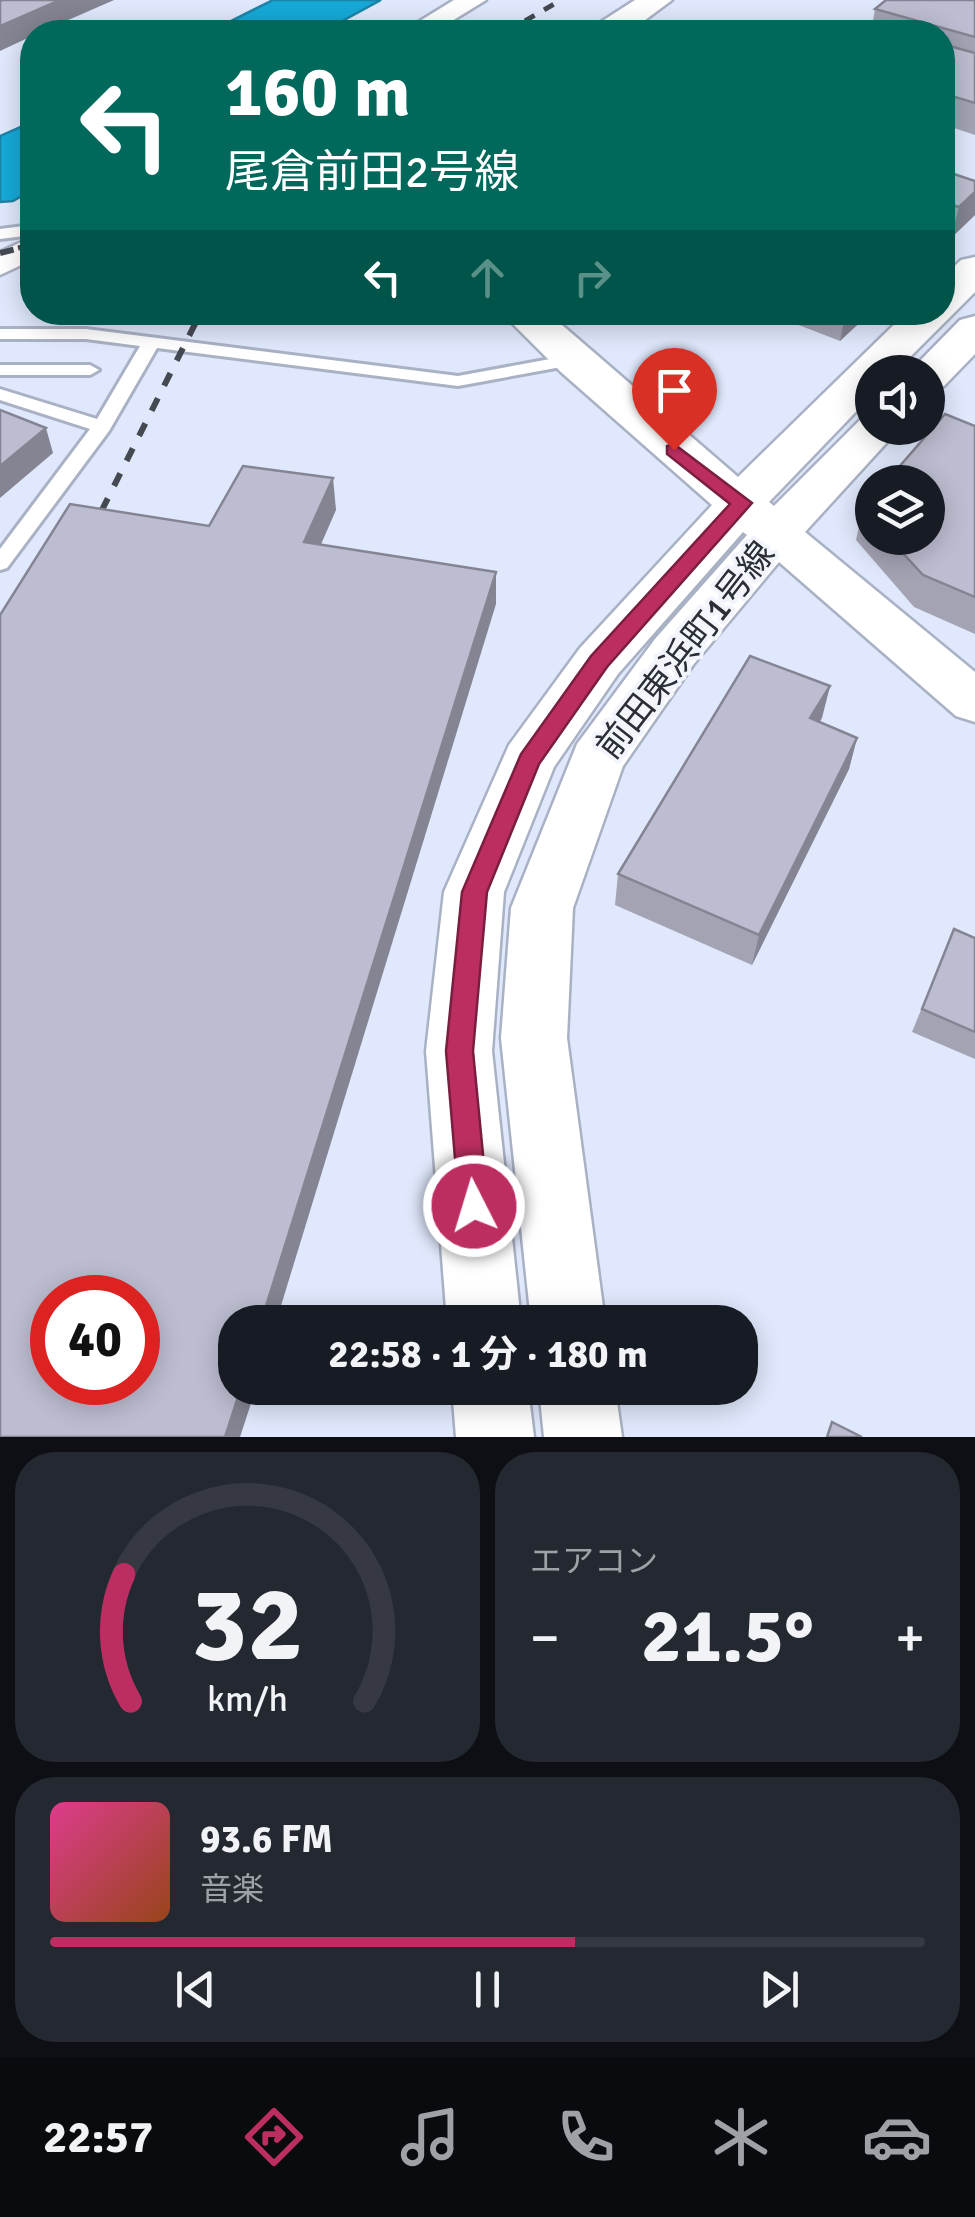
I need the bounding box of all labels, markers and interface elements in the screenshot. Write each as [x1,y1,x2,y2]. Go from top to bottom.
text: 160 m [225,49,410,135]
icon: left [60,60,190,190]
text: 尾倉前田2号線 [225,145,519,200]
icon: left [355,250,410,305]
icon: ahead [460,250,515,305]
icon: right [565,250,620,305]
pin [632,348,717,451]
map controls [855,355,945,555]
button: sound [855,355,945,445]
icon: arrive [647,363,702,418]
button: layers [855,465,945,555]
street label: 前田東浜町1号線 [587,533,784,768]
position arrow [422,1154,526,1258]
speed limit sign: 40 [30,1275,160,1405]
text: 22:58 · 1 分 · 180 m [328,1331,648,1378]
text: エアコン [530,1542,658,1581]
text: 32 [191,1561,304,1689]
text: 21.5° [641,1590,814,1683]
text: − [530,1604,560,1672]
text: + [895,1604,925,1672]
text: km/h [207,1677,288,1721]
text: 93.6 FM [200,1816,333,1863]
text: 音楽 [200,1870,264,1909]
icon: previous [168,1962,223,2017]
icon: pause [460,1962,515,2017]
icon: next [752,1962,807,2017]
icon: directions [239,2102,309,2172]
icon: music [395,2102,465,2172]
icon: phone [551,2102,621,2172]
icon: climate [706,2102,776,2172]
icon: car [862,2102,932,2172]
text: 22:57 [43,2110,153,2165]

